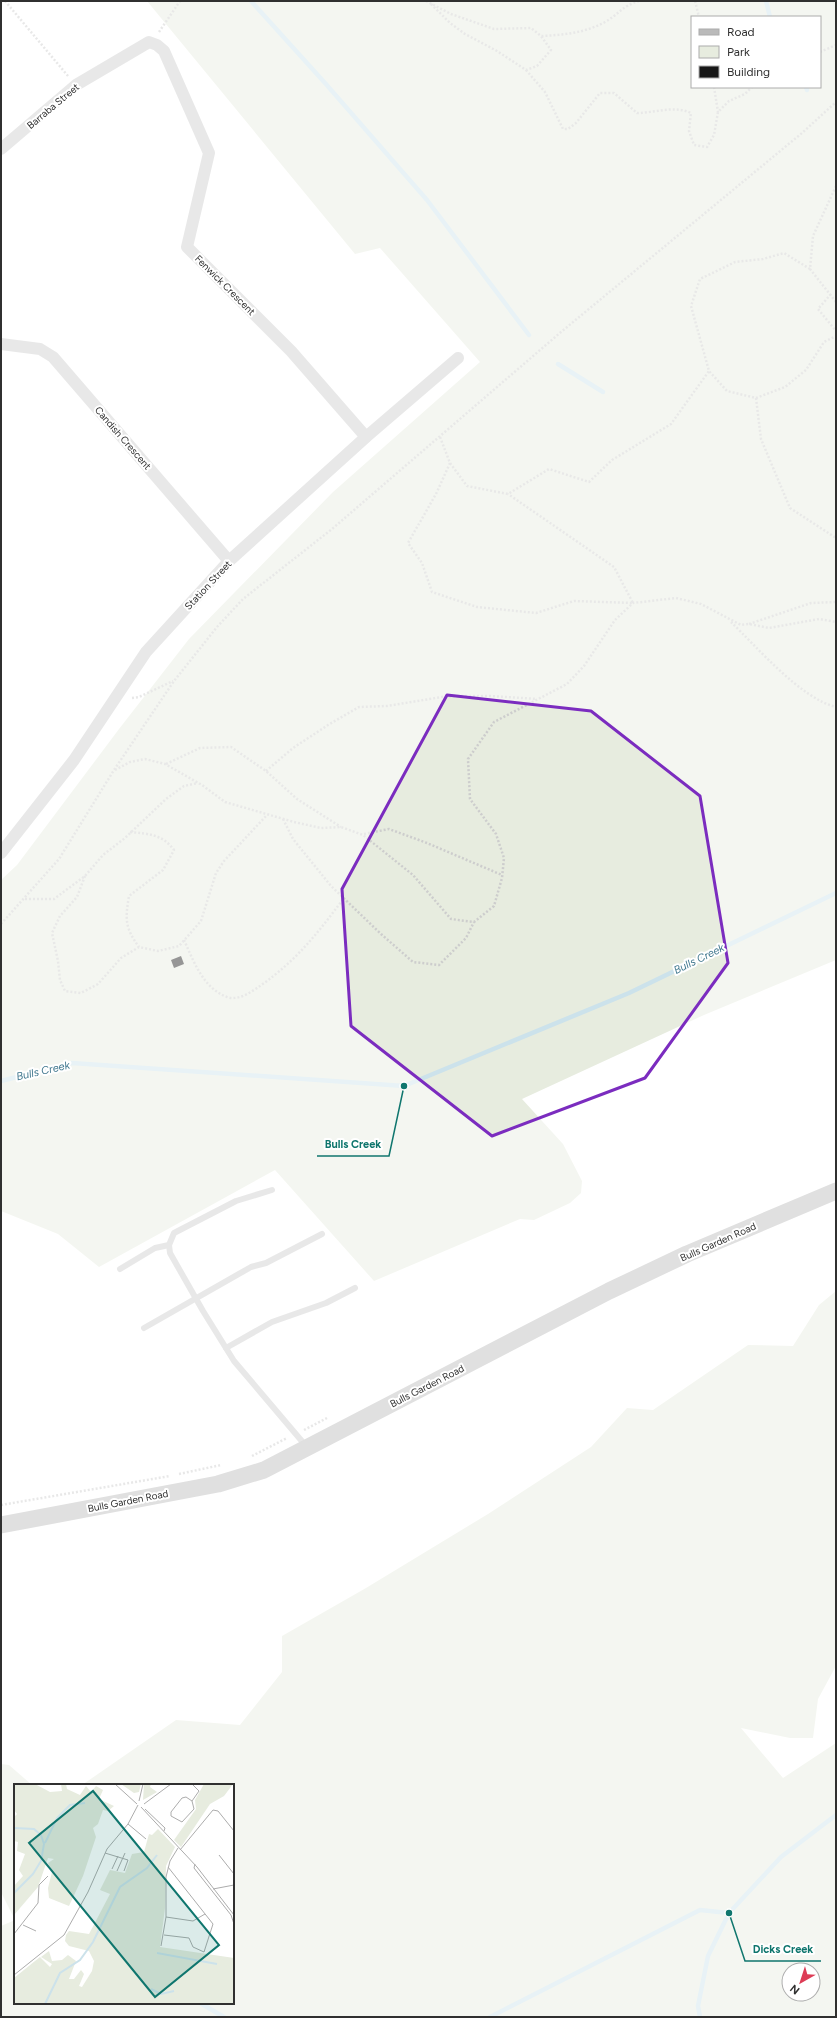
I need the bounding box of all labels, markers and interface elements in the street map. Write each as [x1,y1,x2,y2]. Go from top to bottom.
legend [691,16,821,88]
text: Road [727,25,755,39]
text: Park [727,45,750,59]
text: Building [727,65,770,79]
street label: Barraba Street [24,80,82,132]
street label: Fenwick Crescent [192,252,258,318]
street label: Candish Crescent [92,404,154,473]
street label: Station Street [182,557,234,612]
water label: Bulls Creek [672,941,727,977]
water label: Bulls Creek [15,1058,72,1083]
callout: Bulls Creek [317,1133,389,1156]
text: Bulls Creek [325,1138,381,1151]
street label: Bulls Garden Road [678,1219,758,1265]
street label: Bulls Garden Road [388,1362,466,1410]
street label: Bulls Garden Road [87,1487,169,1515]
inset map [14,1784,234,2004]
callout: Dicks Creek [745,1938,821,1961]
text: Dicks Creek [753,1943,813,1956]
north arrow [781,1962,821,2002]
text: N [788,1982,802,1997]

